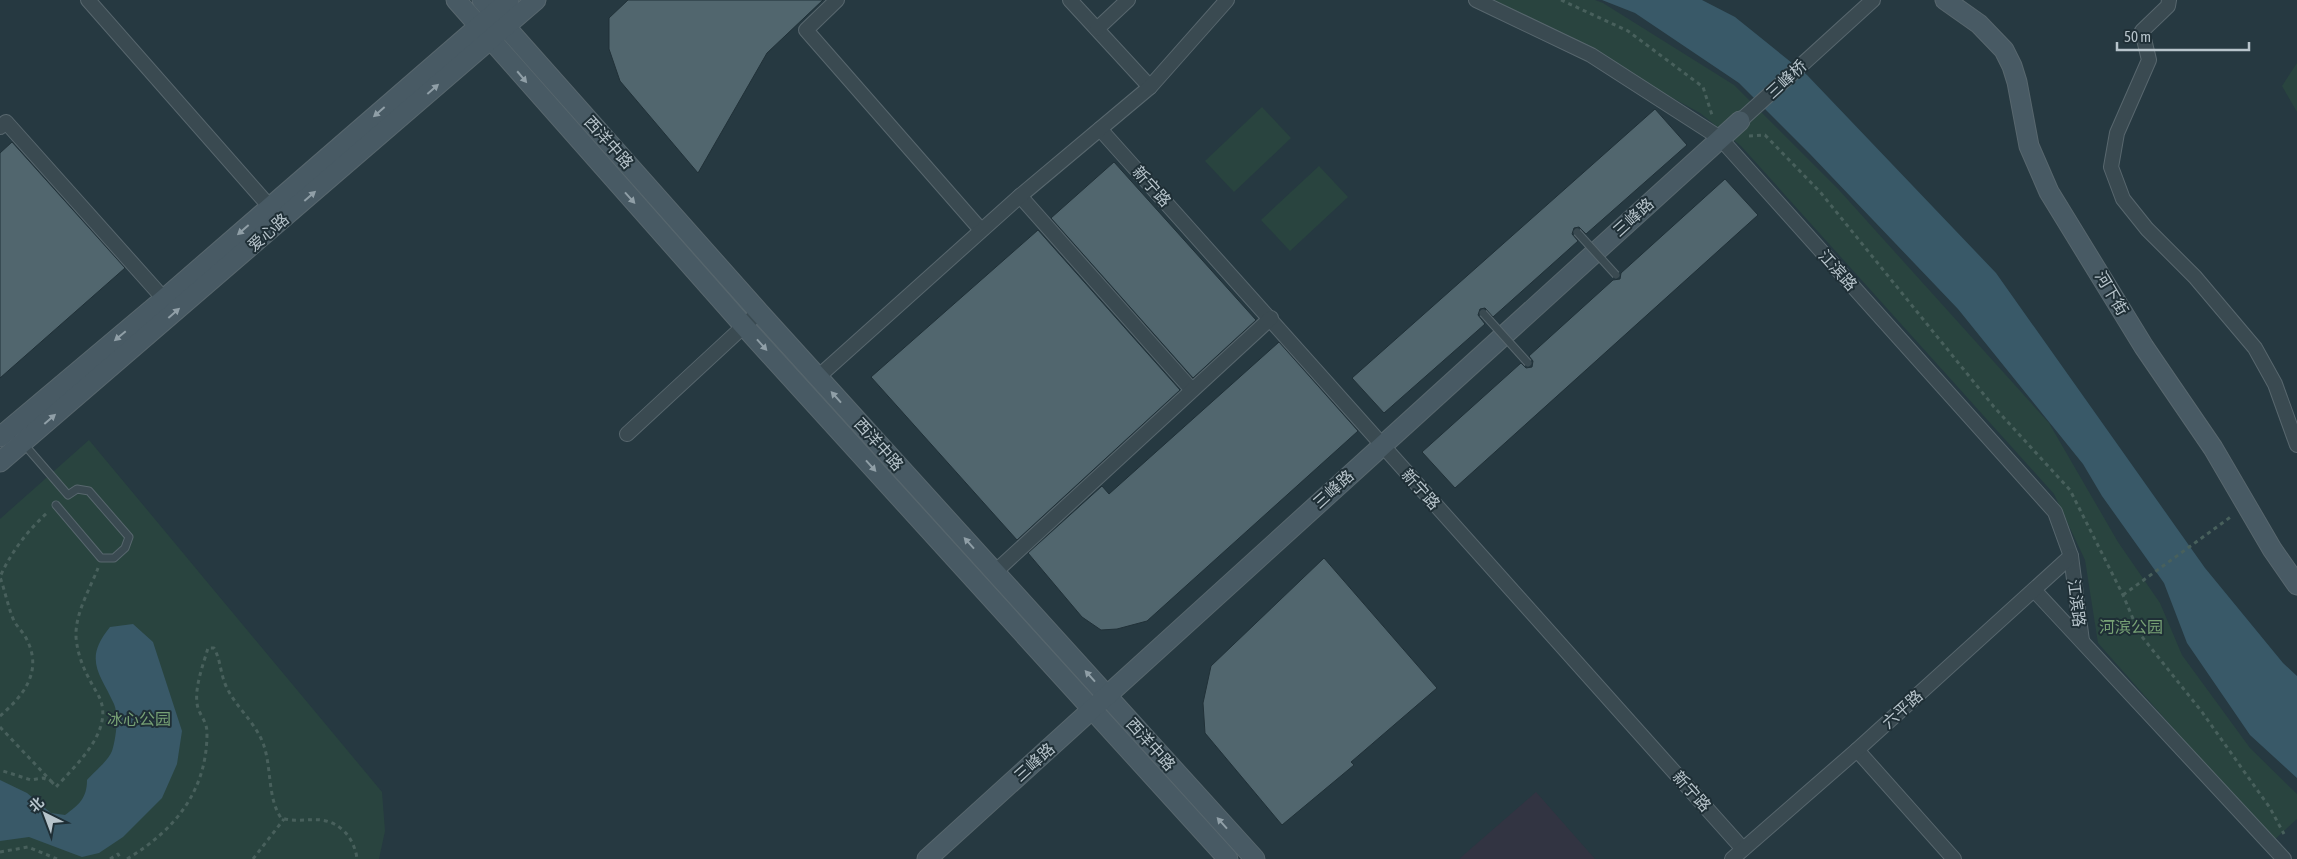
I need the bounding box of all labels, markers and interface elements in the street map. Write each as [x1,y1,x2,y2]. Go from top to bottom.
scale bar [2117,20,2250,52]
text: 50 m [2124,28,2151,45]
street label: 三峰桥 [1762,56,1810,102]
one-way arrow [517,70,528,83]
one-way arrow [426,84,439,95]
one-way arrow [374,106,386,118]
street label: 西洋中路 [581,112,637,172]
street label: 新宁路 [1129,162,1175,210]
one-way arrow [303,190,316,201]
one-way arrow [624,192,636,204]
street label: 三峰路 [1609,194,1657,240]
street label: 爱心路 [244,209,292,255]
one-way arrow [238,224,250,236]
street label: 江滨路 [1815,246,1861,294]
street label: 河下街 [2092,268,2132,318]
one-way arrow [167,308,180,319]
one-way arrow [114,330,126,341]
one-way arrow [756,339,768,351]
one-way arrow [831,390,842,403]
one-way arrow [44,413,56,425]
street label: 西洋中路 [851,414,907,474]
one-way arrow [865,459,877,471]
street label: 新宁路 [1398,465,1444,513]
street label: 三峰路 [1309,466,1357,512]
one-way arrow [963,537,975,549]
street label: 江滨路 [2065,578,2089,628]
park label: 河滨公园 [2099,618,2163,636]
one-way arrow [1084,671,1096,683]
street label: 六平路 [1878,686,1926,732]
park label: 冰心公园 [107,710,171,728]
street label: 西洋中路 [1123,714,1179,774]
street label: 三峰路 [1010,739,1058,785]
street label: 新宁路 [1669,767,1715,815]
north arrow [20,789,70,839]
text: 北 [26,794,47,815]
one-way arrow [1216,817,1228,829]

